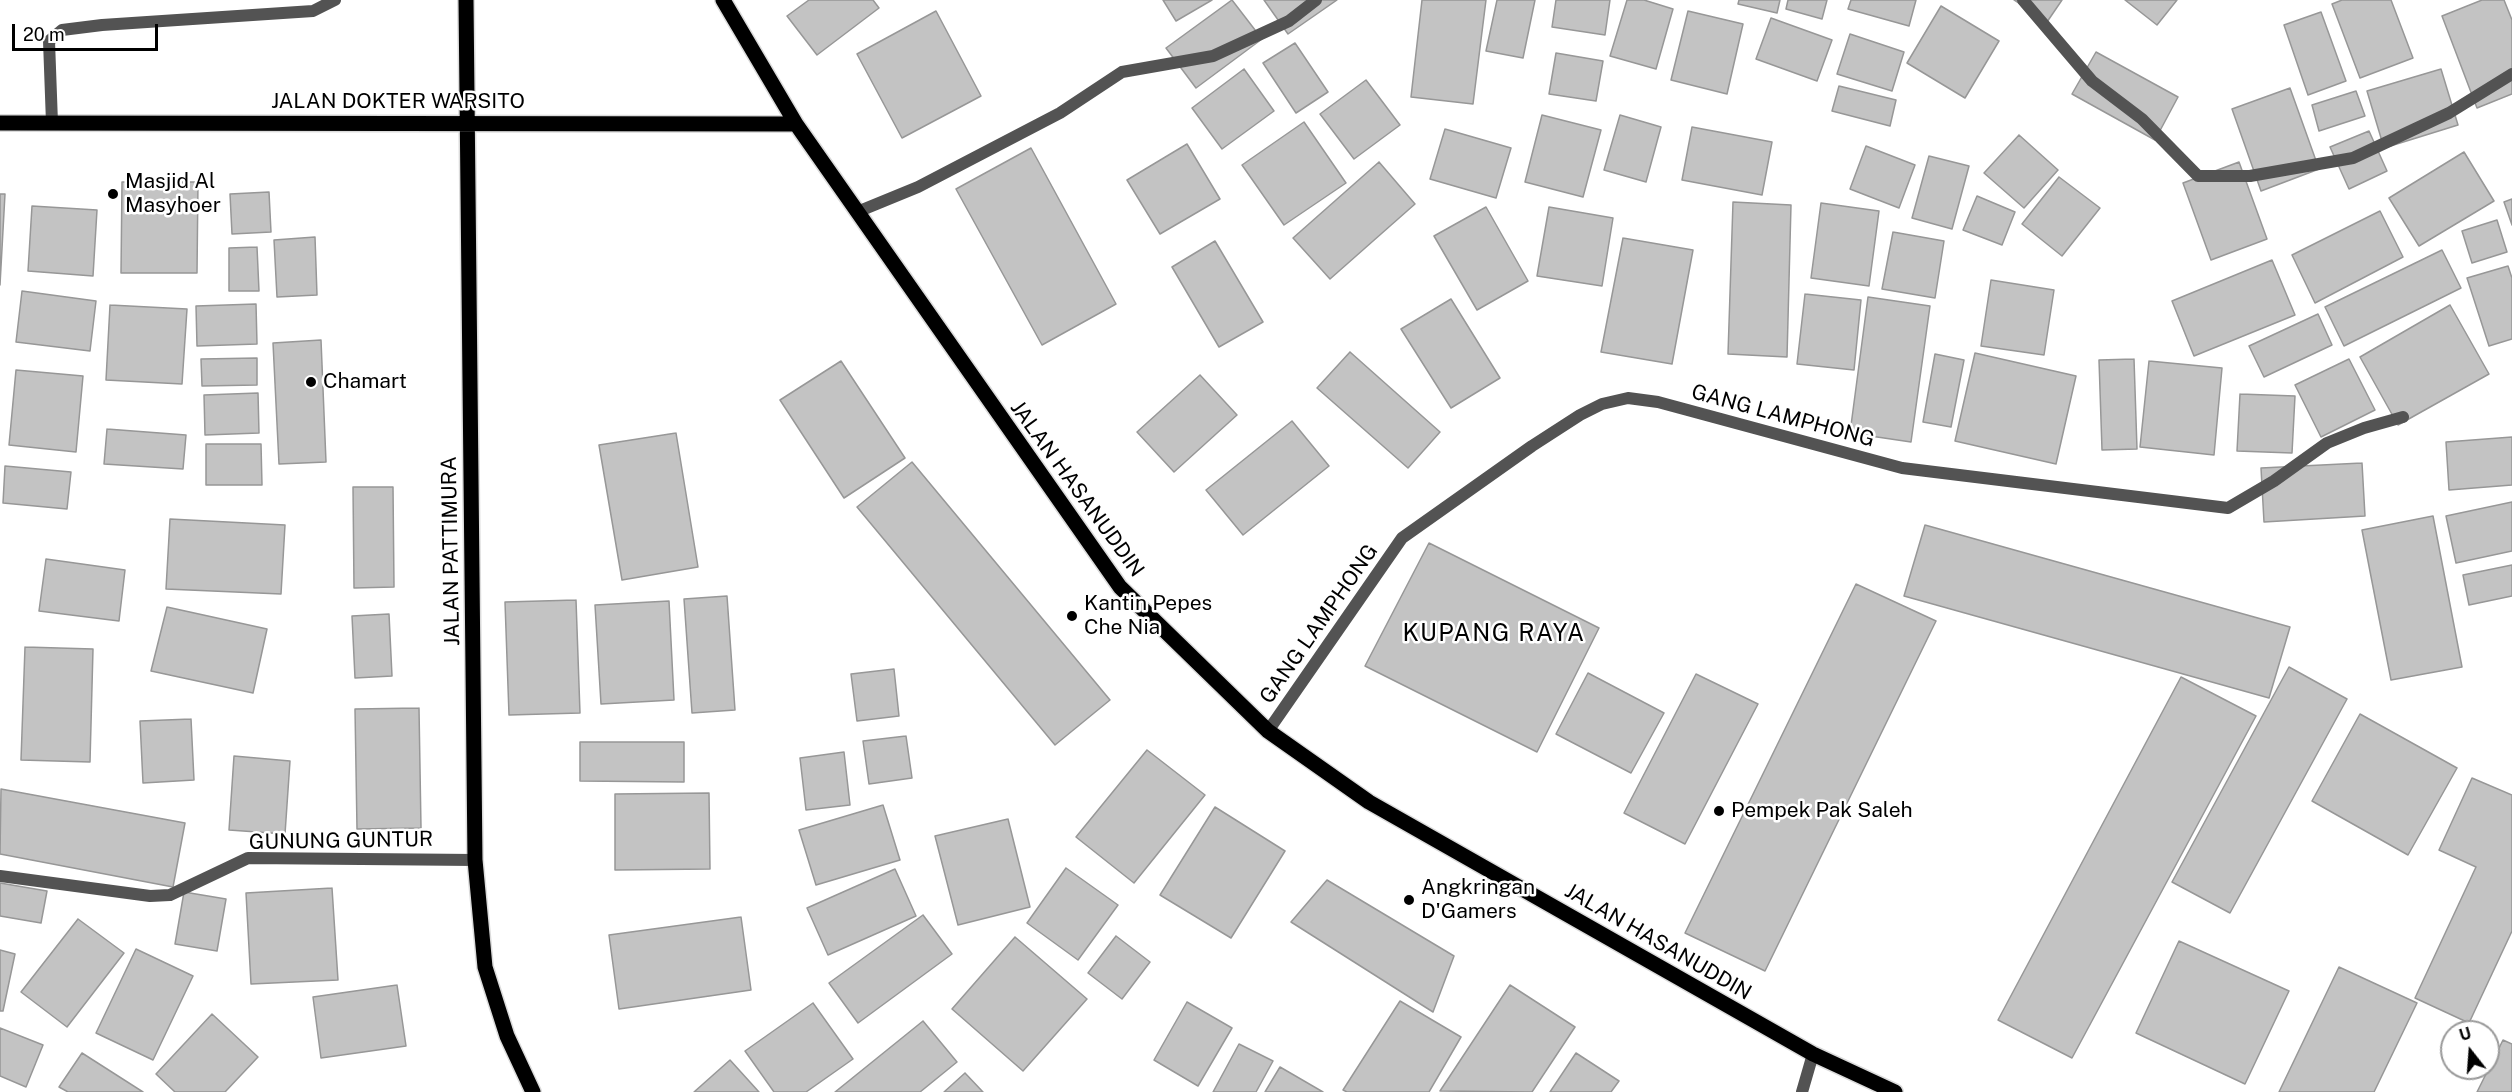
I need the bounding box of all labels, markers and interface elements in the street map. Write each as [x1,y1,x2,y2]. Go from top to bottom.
scale bar [15,12,160,50]
text: 20 m [23,24,65,45]
street label: JALAN DOKTER WARSITO [271,89,525,115]
place label: Masjid Al Masyhoer [125,169,221,219]
marker: Masjid Al Masyhoer [106,187,120,201]
place label: Chamart [323,369,407,395]
marker: Chamart [304,375,318,389]
street label: GANG LAMPHONG [1689,379,1877,453]
street label: JALAN HASANUDDIN [1005,396,1149,582]
street label: JALAN PATTIMURA [437,456,465,646]
street label: GANG LAMPHONG [1255,539,1383,709]
place label: Kantin Pepes Che Nia [1084,591,1212,641]
marker: Kantin Pepes Che Nia [1065,609,1079,623]
district label: KUPANG RAYA [1403,620,1585,648]
place label: Pempek Pak Saleh [1731,798,1913,824]
marker: Pempek Pak Saleh [1712,804,1726,818]
street label: GUNUNG GUNTUR [249,827,433,855]
place label: Angkringan D'Gamers [1421,875,1535,925]
street label: JALAN HASANUDDIN [1560,878,1756,1006]
marker: Angkringan D'Gamers [1402,893,1416,907]
north arrow [2440,1020,2500,1080]
text: U [2457,1023,2473,1045]

